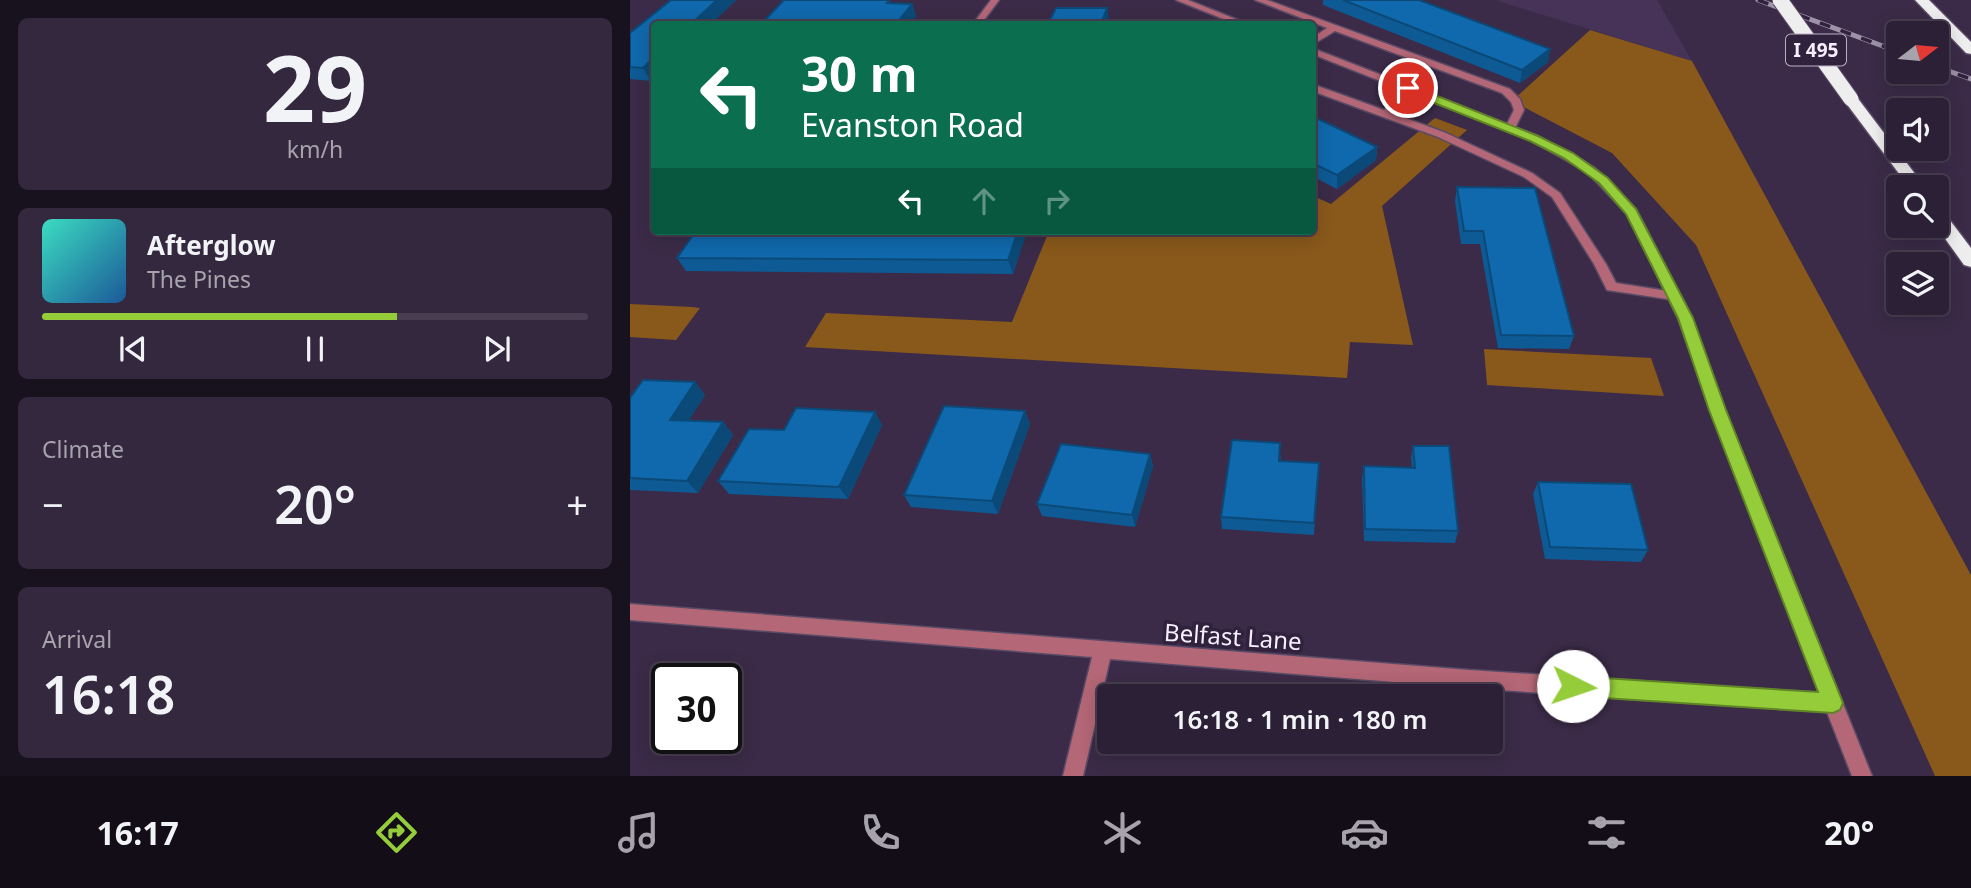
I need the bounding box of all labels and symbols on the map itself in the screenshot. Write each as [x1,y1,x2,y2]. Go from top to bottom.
north arrow [1886,21,1950,84]
road number: I 495 [1786,34,1846,66]
pin [1378,58,1438,118]
street label: Belfast Lane [1163,615,1303,657]
position arrow [1536,649,1610,723]
speed limit sign: 30 [651,663,742,754]

